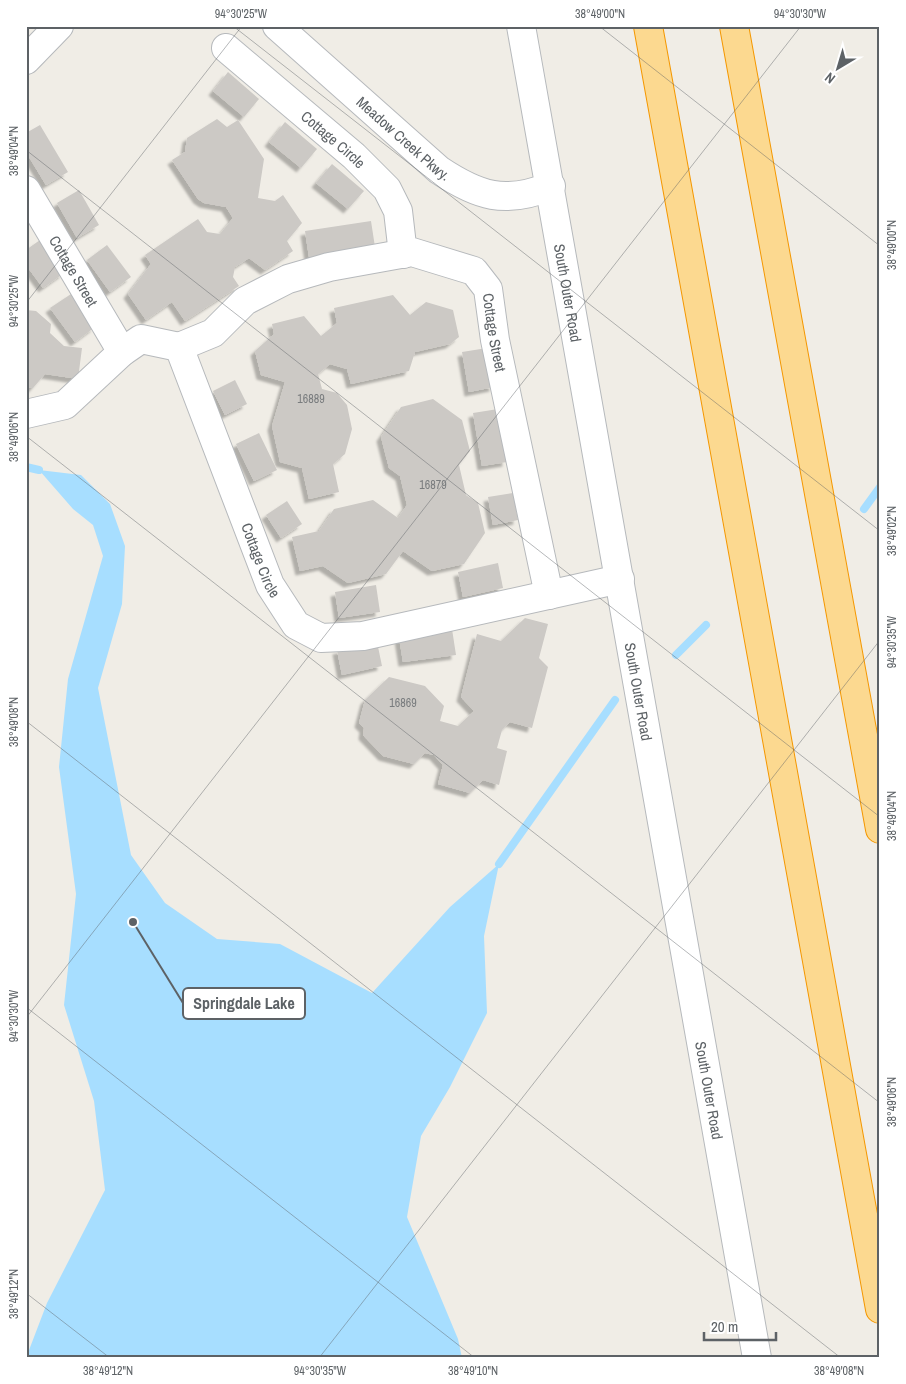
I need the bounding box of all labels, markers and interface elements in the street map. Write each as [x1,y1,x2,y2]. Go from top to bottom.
text: 94°30'25"W [215,6,268,22]
text: 38°49'00"N [575,6,625,22]
text: 94°30'30"W [774,6,827,22]
north arrow [814,42,864,92]
text: N [821,69,839,88]
street label: Meadow Creek Pkwy. [352,91,454,185]
street label: Cottage Circle [297,106,371,173]
text: 38°49'04"N [6,126,22,176]
text: 38°49'00"N [884,220,900,270]
street label: Cottage Street [45,231,103,311]
street label: South Outer Road [549,242,587,344]
text: 94°30'25"W [6,274,22,327]
street label: Cottage Street [478,292,512,374]
house number: 16889 [297,391,325,407]
text: 38°49'06"N [6,412,22,462]
house number: 16879 [419,477,447,493]
text: 38°49'02"N [884,506,900,556]
street label: Cottage Circle [237,520,286,602]
text: 94°30'35"W [884,615,900,668]
street label: South Outer Road [620,641,658,742]
house number: 16869 [389,695,417,711]
text: 38°49'08"N [6,697,22,747]
text: 38°49'04"N [884,791,900,841]
callout: Springdale Lake [183,988,305,1019]
text: 94°30'30"W [6,989,22,1042]
text: Springdale Lake [193,992,295,1014]
street label: South Outer Road [691,1040,729,1141]
text: 38°49'06"N [884,1077,900,1127]
text: 38°49'12"N [6,1269,22,1319]
scale bar [704,1309,776,1341]
text: 20 m [711,1316,738,1337]
text: 38°49'12"N [83,1363,133,1379]
text: 94°30'35"W [294,1363,347,1379]
text: 38°49'10"N [448,1363,498,1379]
text: 38°49'08"N [814,1363,864,1379]

